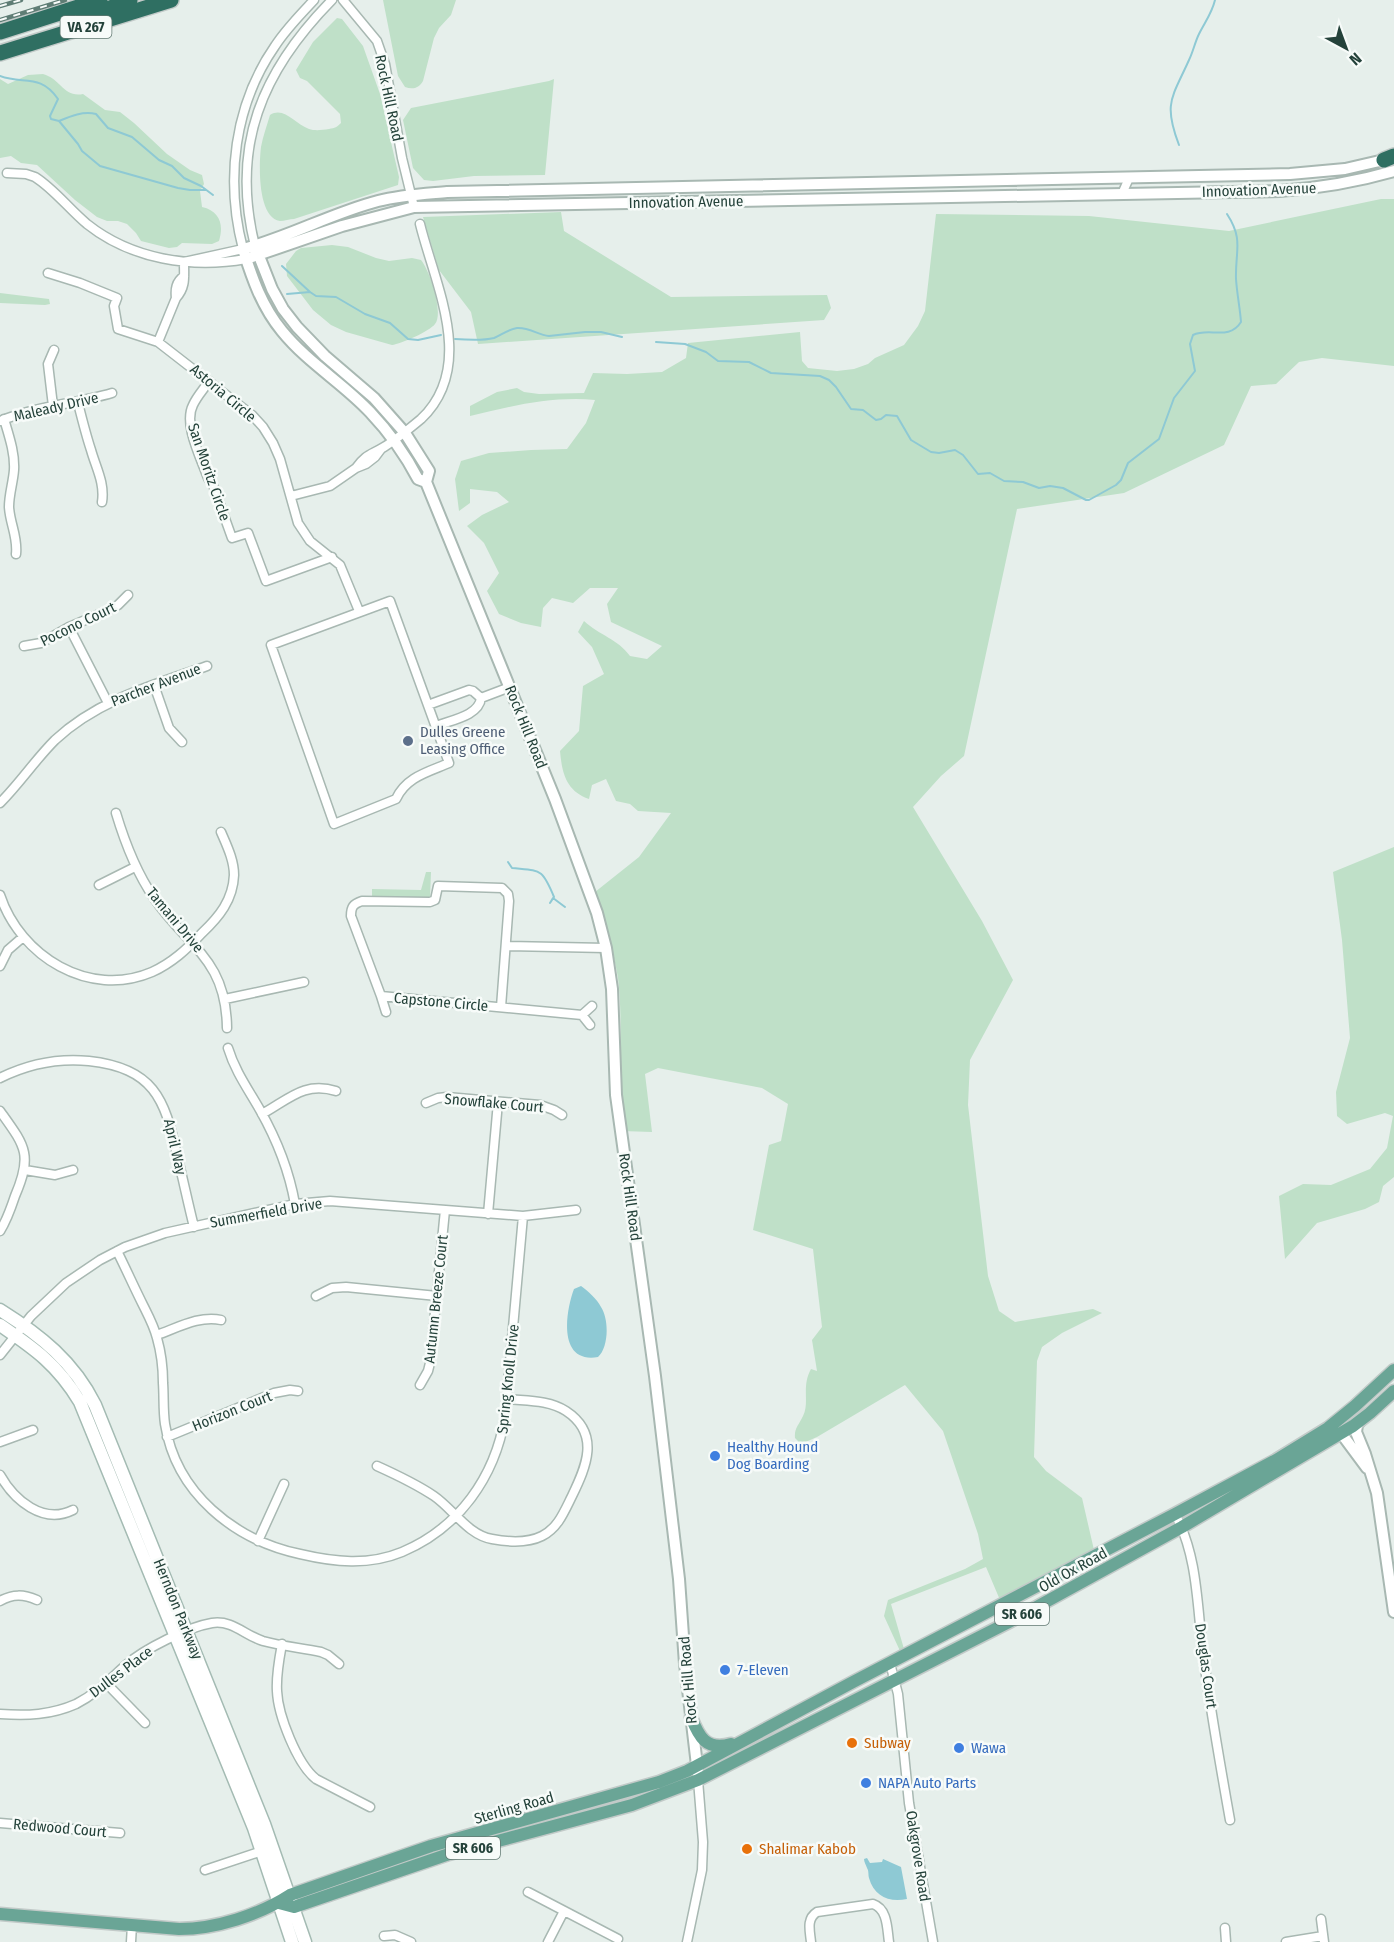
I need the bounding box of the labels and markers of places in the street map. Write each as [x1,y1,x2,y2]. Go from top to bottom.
place label: Dulles Greene Leasing Office [420,723,505,758]
marker: Dulles Greene Leasing Office [401,734,415,748]
place label: Healthy Hound Dog Boarding [727,1438,818,1473]
marker: Healthy Hound Dog Boarding [708,1449,722,1463]
place label: 7-Eleven [737,1661,789,1679]
marker: 7-Eleven [718,1663,732,1677]
place label: Subway [864,1734,911,1752]
marker: Subway [845,1736,859,1750]
place label: Wawa [971,1739,1006,1757]
marker: Wawa [952,1741,966,1755]
place label: NAPA Auto Parts [878,1774,976,1792]
marker: NAPA Auto Parts [859,1776,873,1790]
place label: Shalimar Kabob [759,1840,856,1858]
marker: Shalimar Kabob [740,1842,754,1856]

